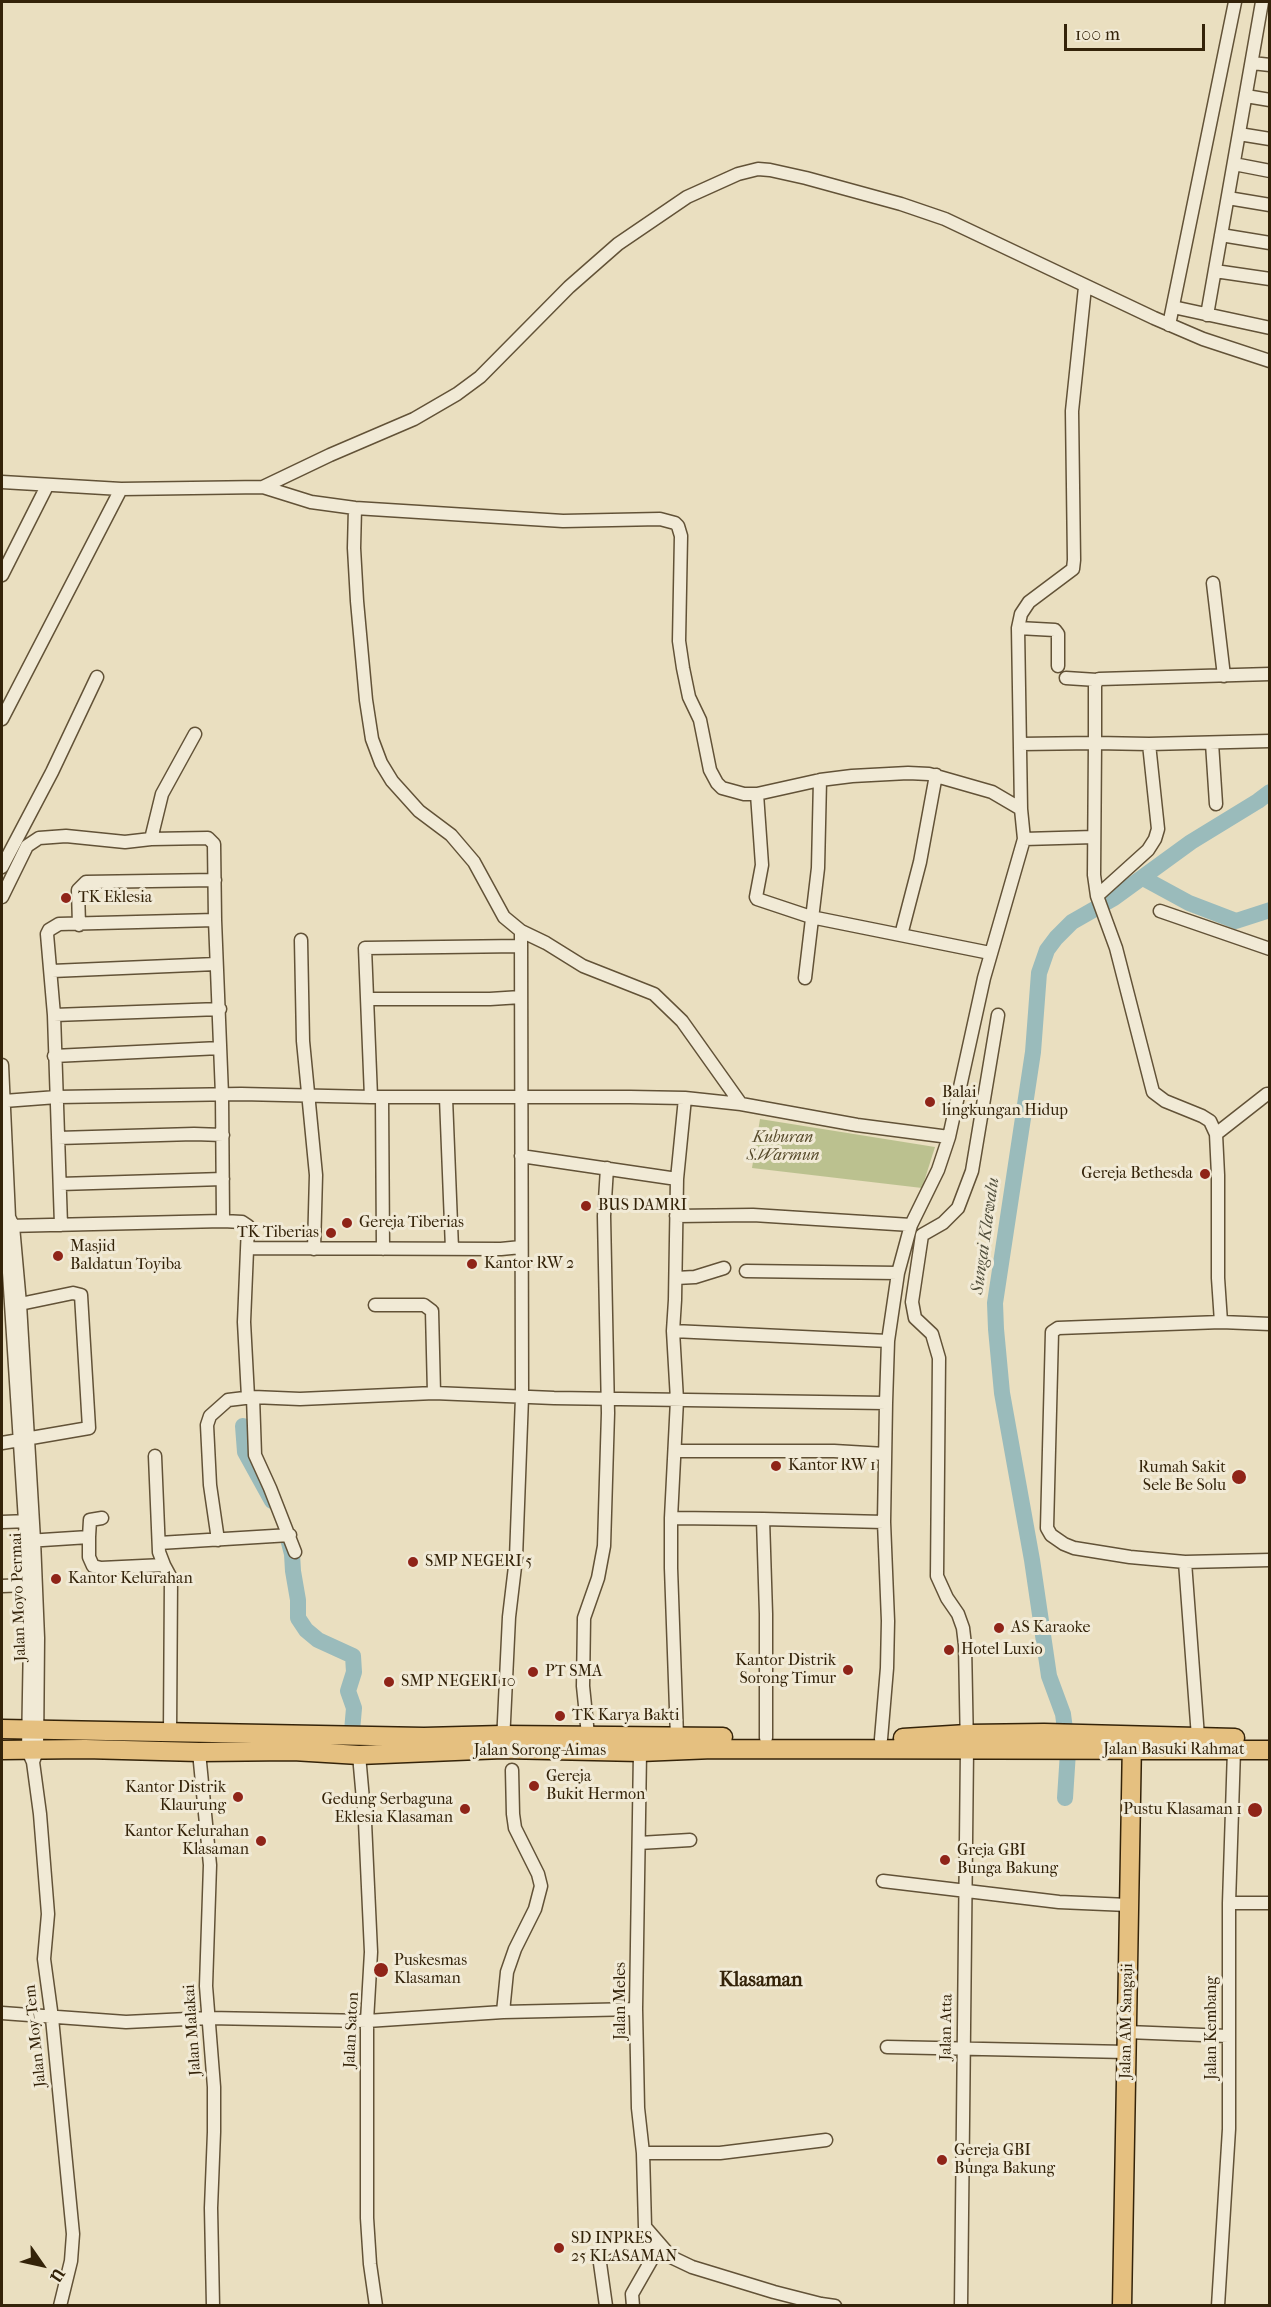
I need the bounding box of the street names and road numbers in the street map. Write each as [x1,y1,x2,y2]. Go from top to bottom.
street label: Jalan Moyo Permai [7,1532,31,1662]
street label: Jalan Basuki Rahmat [1103,1740,1245,1760]
street label: Jalan Sorong-Aimas [474,1741,606,1761]
street label: Jalan Meles [611,1962,631,2040]
street label: Jalan AM Sangaji [1116,1963,1138,2079]
street label: Jalan Kembang [1202,1976,1222,2080]
street label: Jalan Moy-Tem [21,1984,51,2088]
street label: Jalan Malakai [180,1984,206,2076]
street label: Jalan Saton [340,1991,364,2069]
street label: Jalan Atta [937,1994,957,2060]

